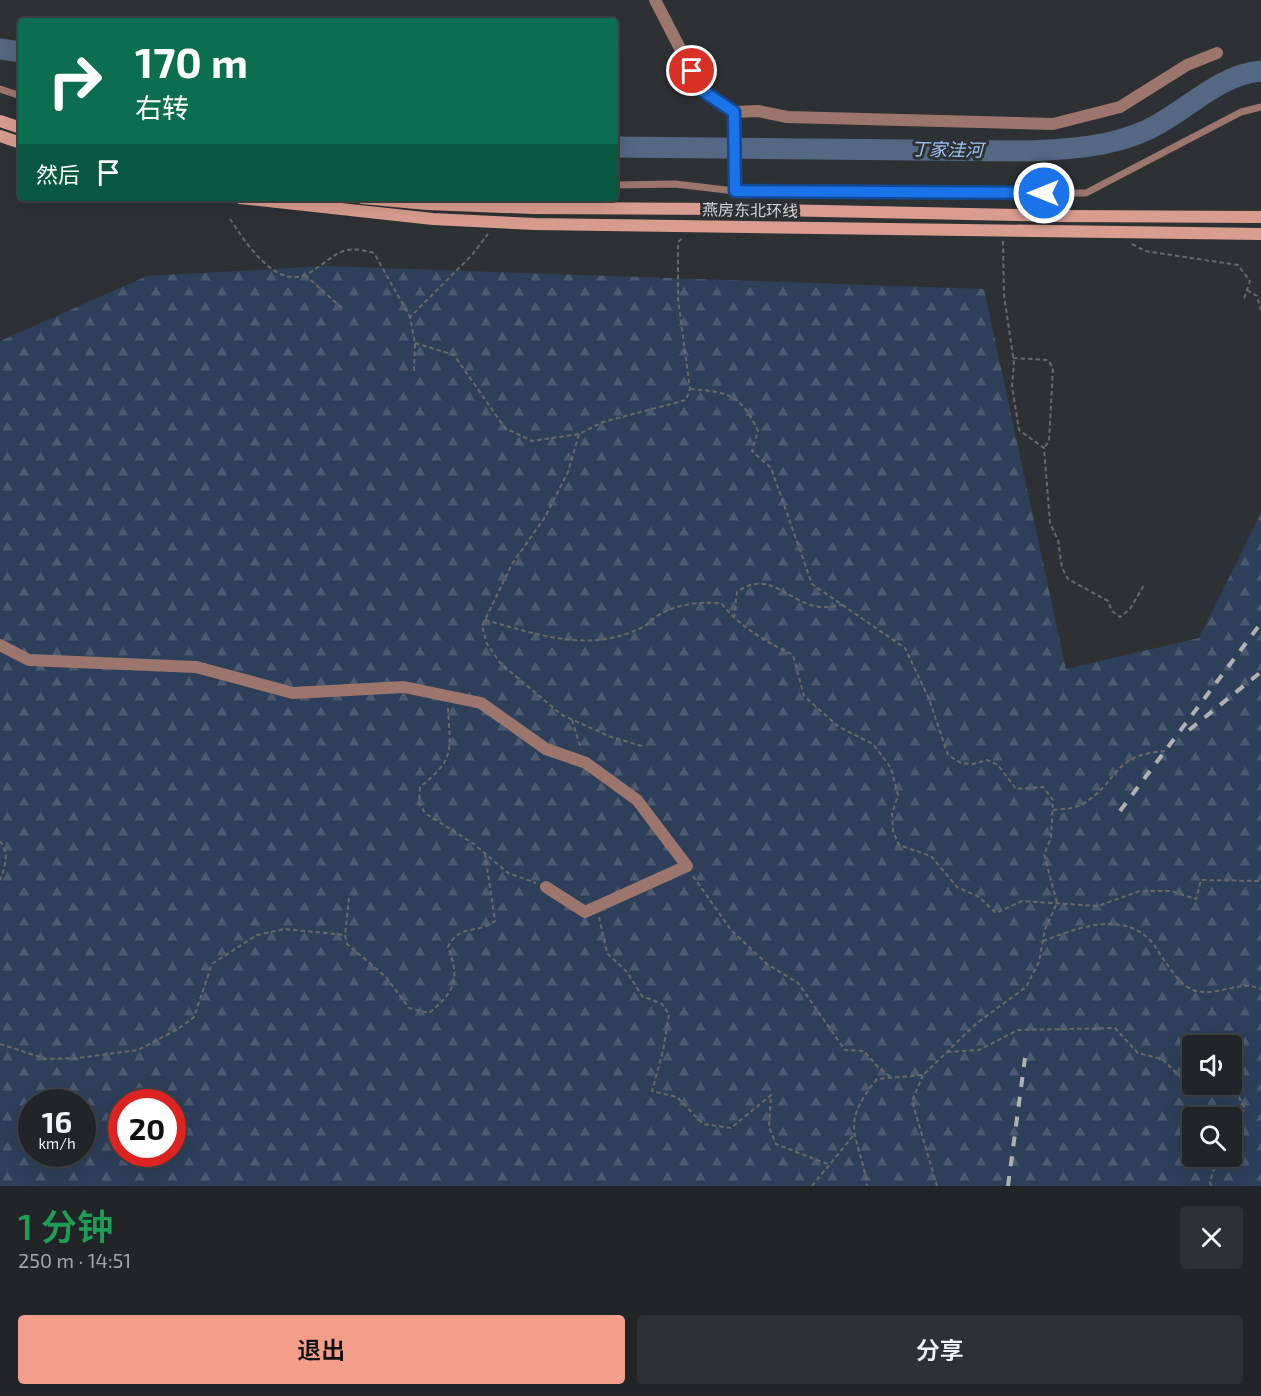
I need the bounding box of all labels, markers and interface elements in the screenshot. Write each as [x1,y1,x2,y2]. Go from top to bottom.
text: 170 m [135,36,248,86]
icon: right [36,42,114,120]
pin [666,45,717,96]
icon: arrive [675,54,708,87]
text: 右转 [135,91,189,123]
water label: 丁家洼河 [911,137,986,161]
icon: arrive [92,156,125,189]
text: 然后 [36,161,80,187]
position arrow [1012,161,1076,225]
street label: 燕房东北环线 [702,199,798,220]
map controls [1182,1035,1242,1167]
button: sound [1182,1035,1242,1095]
speed limit sign: 20 [108,1089,186,1167]
text: 16 [42,1103,72,1139]
button: search [1182,1107,1242,1167]
text: km/h [38,1134,76,1152]
text: 1 分钟 [18,1204,113,1247]
button: close [1180,1206,1243,1269]
text: 250 m · 14:51 [18,1248,131,1272]
button: 退出 [18,1315,625,1384]
button: 分享 [637,1315,1243,1384]

